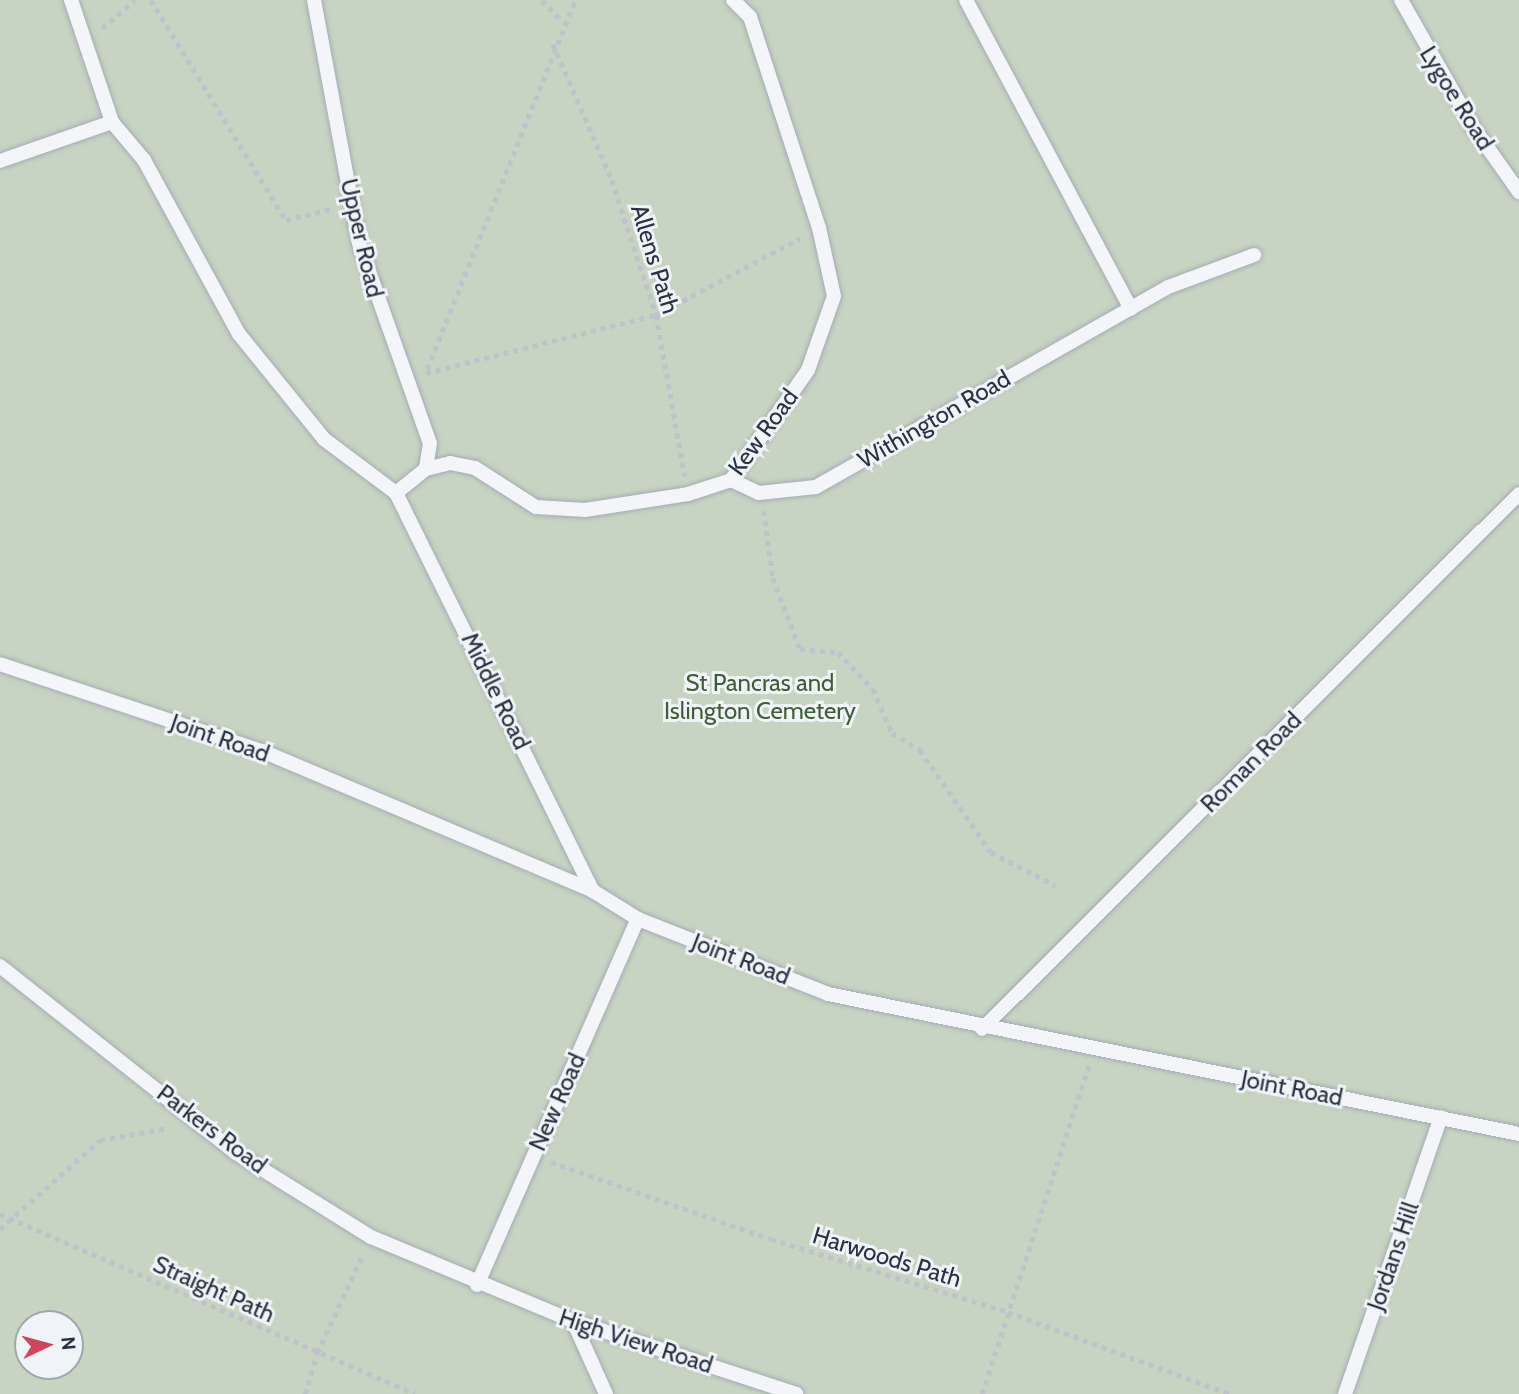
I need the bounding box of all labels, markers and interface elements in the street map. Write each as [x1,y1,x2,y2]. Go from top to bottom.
street label: Lygoe Road [1414,41,1500,155]
street label: Upper Road [334,176,390,300]
street label: Allens Path [625,201,685,317]
street label: Withington Road [853,364,1015,474]
street label: Kew Road [722,383,804,481]
street label: Middle Road [455,628,537,754]
park label: St Pancras and Islington Cemetery [664,669,856,725]
street label: Roman Road [1195,706,1307,818]
street label: Joint Road [167,708,273,768]
street label: Joint Road [688,927,794,991]
street label: New Road [523,1049,591,1155]
street label: Joint Road [1239,1064,1345,1112]
street label: Parkers Road [151,1078,273,1180]
street label: Jordans Hill [1361,1198,1425,1314]
street label: Harwoods Path [809,1221,965,1293]
street label: Straight Path [149,1249,279,1329]
street label: High View Road [555,1303,717,1379]
north arrow [14,1310,84,1380]
text: N [56,1336,80,1351]

